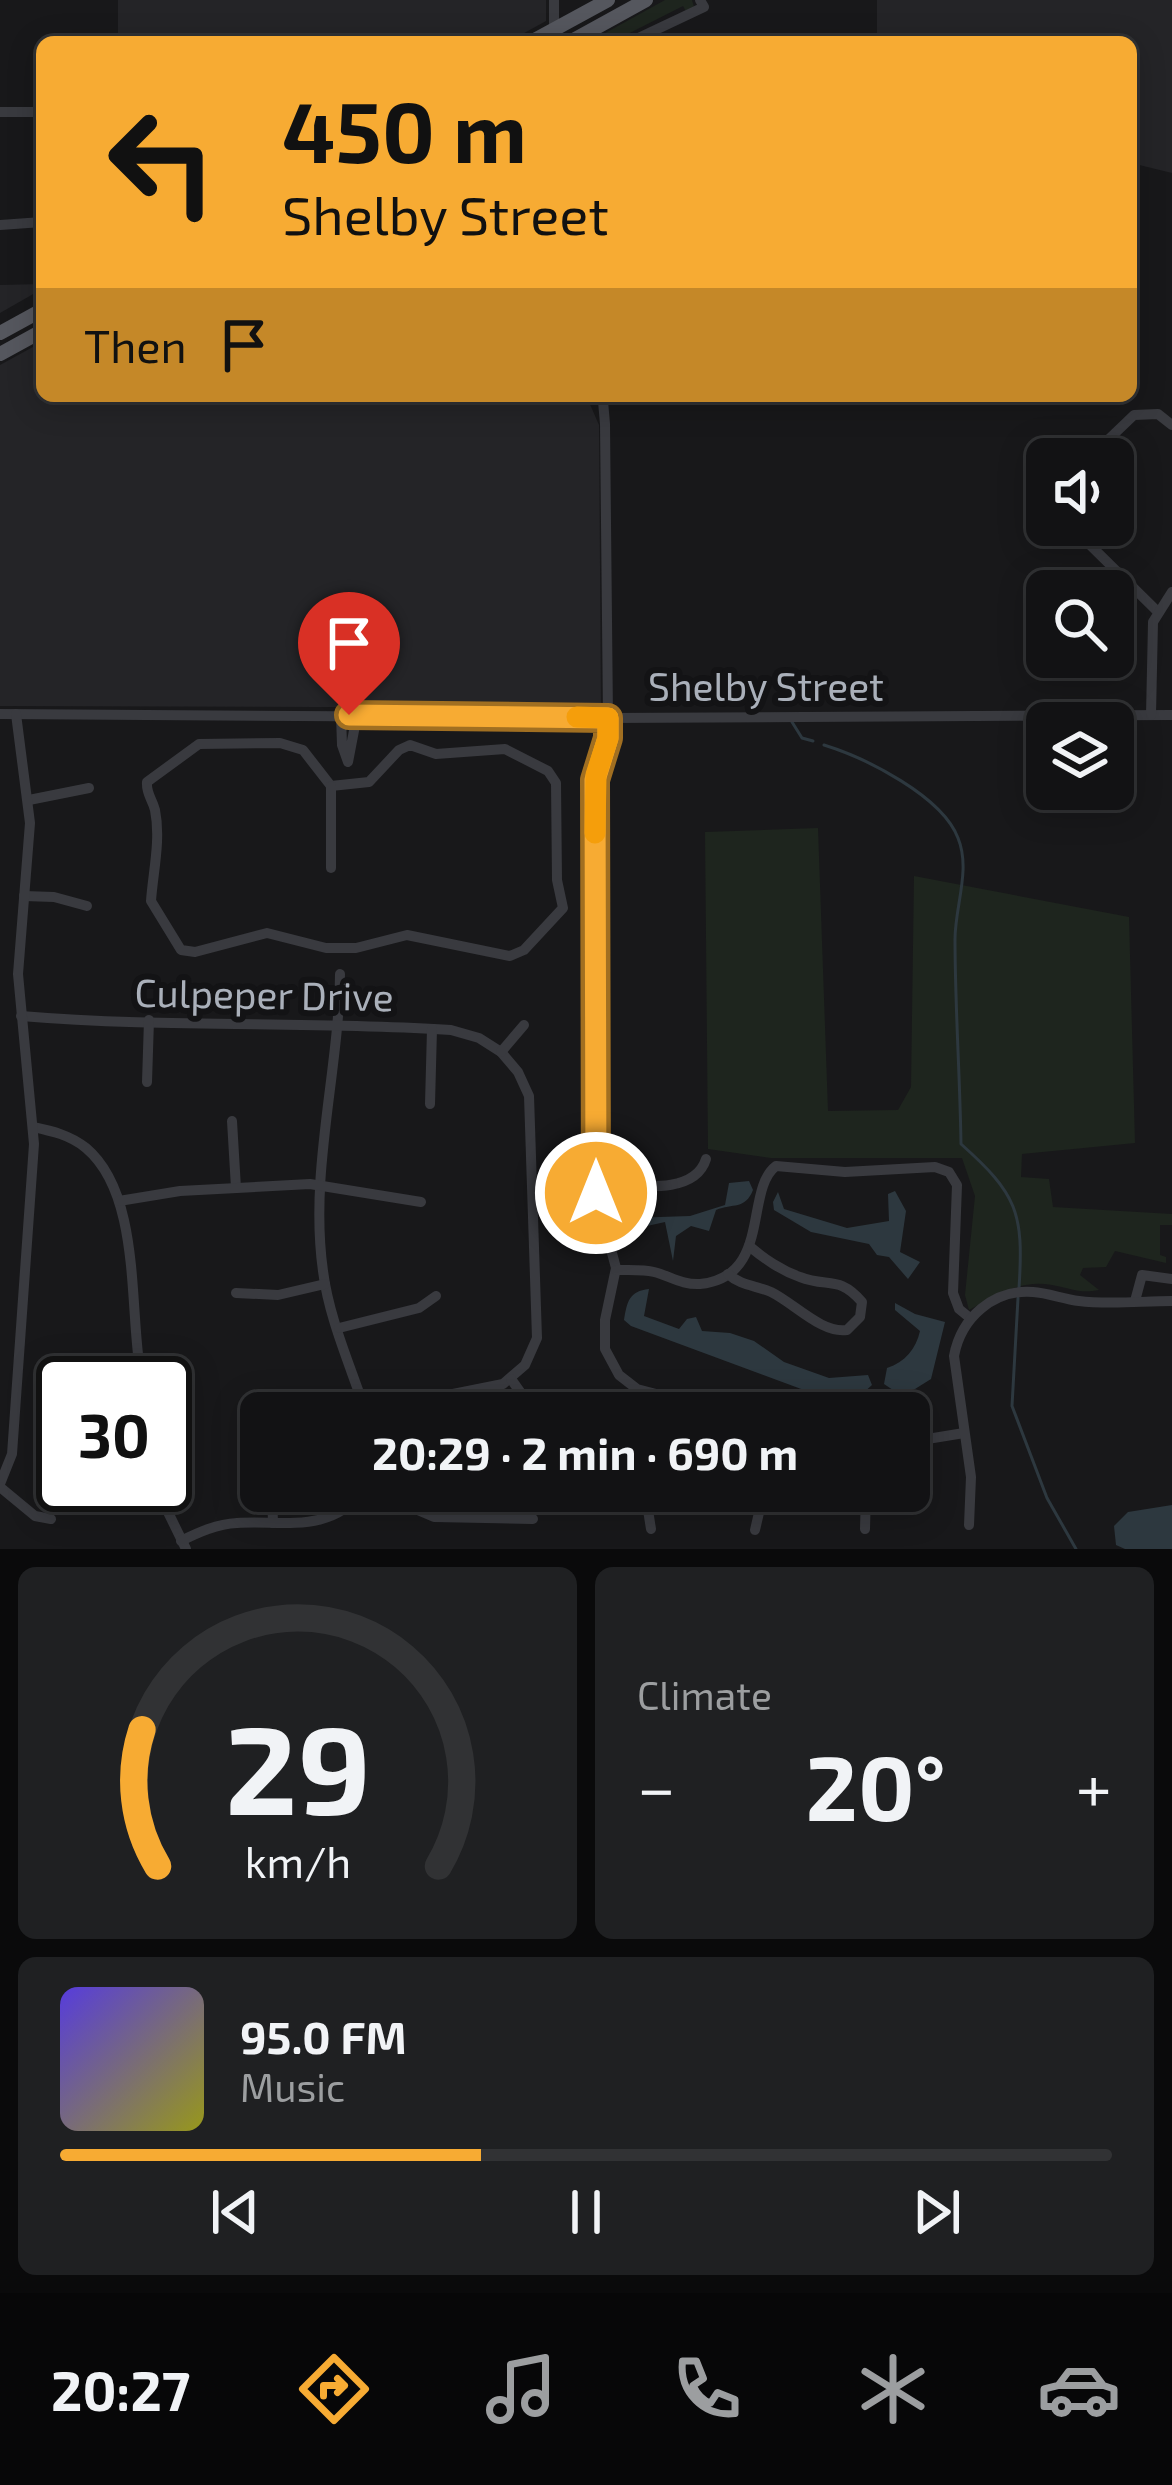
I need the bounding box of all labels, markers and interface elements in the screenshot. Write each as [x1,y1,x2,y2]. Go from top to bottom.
text: 450 m [282,79,527,180]
icon: left [84,84,240,240]
text: Shelby Street [282,181,609,246]
icon: arrive [211,312,277,378]
text: Then [84,318,187,372]
map controls [1026,438,1134,810]
button: sound [1026,438,1134,546]
button: search [1026,570,1134,678]
pin [298,592,400,715]
icon: arrive [316,610,382,676]
street label: Shelby Street [648,662,884,709]
button: layers [1026,702,1134,810]
street label: Culpeper Drive [134,968,394,1019]
position arrow [533,1130,659,1256]
speed limit sign: 30 [36,1356,192,1512]
text: 20:29 · 2 min · 690 m [372,1425,798,1479]
text: Climate [637,1671,772,1718]
text: 29 [224,1690,371,1840]
text: 20° [806,1731,946,1839]
text: − [637,1746,676,1825]
text: + [1076,1746,1112,1825]
text: km/h [244,1835,351,1887]
text: 95.0 FM [240,2009,407,2063]
text: Music [240,2063,345,2110]
icon: previous [202,2179,268,2245]
icon: pause [553,2179,619,2245]
icon: next [904,2179,970,2245]
icon: directions [292,2347,376,2431]
icon: music [479,2347,563,2431]
icon: phone [665,2347,749,2431]
icon: climate [851,2347,935,2431]
icon: car [1037,2347,1121,2431]
text: 20:27 [51,2357,190,2422]

